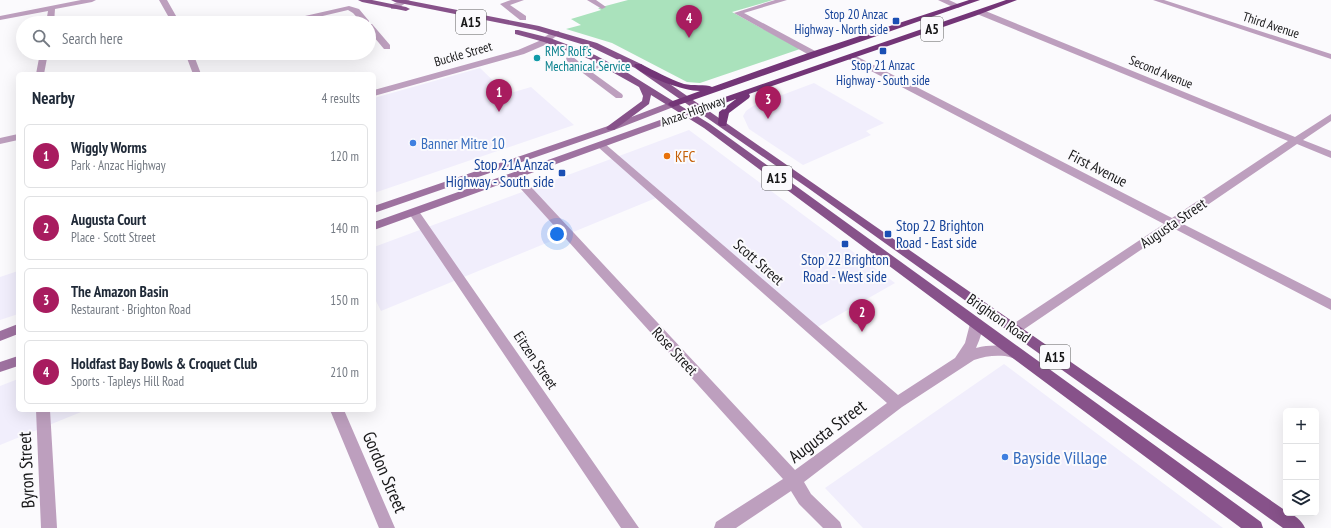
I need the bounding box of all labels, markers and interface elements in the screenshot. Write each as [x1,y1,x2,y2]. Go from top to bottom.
pin: 4 [676,5,702,38]
place label: Stop 20 Anzac Highway - North side [794,6,888,38]
street label: Third Avenue [1240,8,1302,42]
road number: A15 [456,10,486,34]
search box [16,16,376,60]
marker: Stop 20 Anzac Highway - North side [891,16,901,26]
road number: A5 [921,17,943,41]
icon: search [30,27,52,49]
text: Search here [62,29,123,48]
street label: Buckle Street [432,38,494,70]
place label: RMS Rolf's Mechanical Service [545,43,630,75]
marker: Stop 21 Anzac Highway - South side [878,46,888,56]
street label: Second Avenue [1127,51,1195,93]
marker: RMS Rolf's Mechanical Service [532,53,542,63]
place label: Stop 21 Anzac Highway - South side [836,57,930,89]
pin: 1 [486,79,512,112]
pin: 3 [755,86,781,119]
text: Nearby [32,87,75,109]
text: 4 results [321,90,360,107]
street label: Anzac Highway [658,91,728,131]
place label: Banner Mitre 10 [421,134,505,153]
text: Wiggly Worms [71,138,147,157]
marker: Banner Mitre 10 [408,138,418,148]
street label: First Avenue [1065,145,1131,191]
place label: KFC [675,147,696,166]
text: 1 [43,148,49,165]
text: 120 m [330,148,359,165]
marker: KFC [662,151,672,161]
place label: Stop 21A Anzac Highway - South side [446,155,555,191]
text: Park · Anzac Highway [71,157,166,174]
road number: A15 [762,166,792,190]
marker: Stop 21A Anzac Highway - South side [557,168,567,178]
street label: Augusta Street [1136,194,1210,252]
text: Augusta Court [71,210,146,229]
place label: Stop 22 Brighton Road - East side [896,216,984,252]
text: 2 [43,220,49,237]
text: 140 m [330,220,359,237]
your location [547,224,567,244]
text: Place · Scott Street [71,229,156,246]
marker: Stop 22 Brighton Road - East side [883,229,893,239]
street label: Scott Street [730,235,788,289]
marker: Stop 22 Brighton Road - West side [840,239,850,249]
place label: Stop 22 Brighton Road - West side [801,250,889,286]
text: The Amazon Basin [71,282,169,301]
street label: Brighton Road [964,289,1034,347]
text: 3 [43,292,49,309]
text: 150 m [330,292,359,309]
pin: 2 [849,299,875,332]
text: Restaurant · Brighton Road [71,301,191,318]
street label: Rose Street [648,323,702,379]
street label: Eitzen Street [510,327,562,393]
road number: A15 [1040,345,1070,369]
text: Holdfast Bay Bowls & Croquet Club [71,354,258,373]
text: 4 [43,364,49,381]
text: 210 m [330,364,359,381]
text: Sports · Tapleys Hill Road [71,373,184,390]
street label: Augusta Street [784,394,870,468]
map controls [1283,408,1319,516]
button: + [1283,408,1319,444]
street label: Gordon Street [358,428,412,516]
street label: Byron Street [13,431,39,509]
button: − [1283,444,1319,480]
place label: Bayside Village [1013,446,1107,469]
marker: Bayside Village [1000,452,1010,462]
button: layers [1283,480,1319,516]

